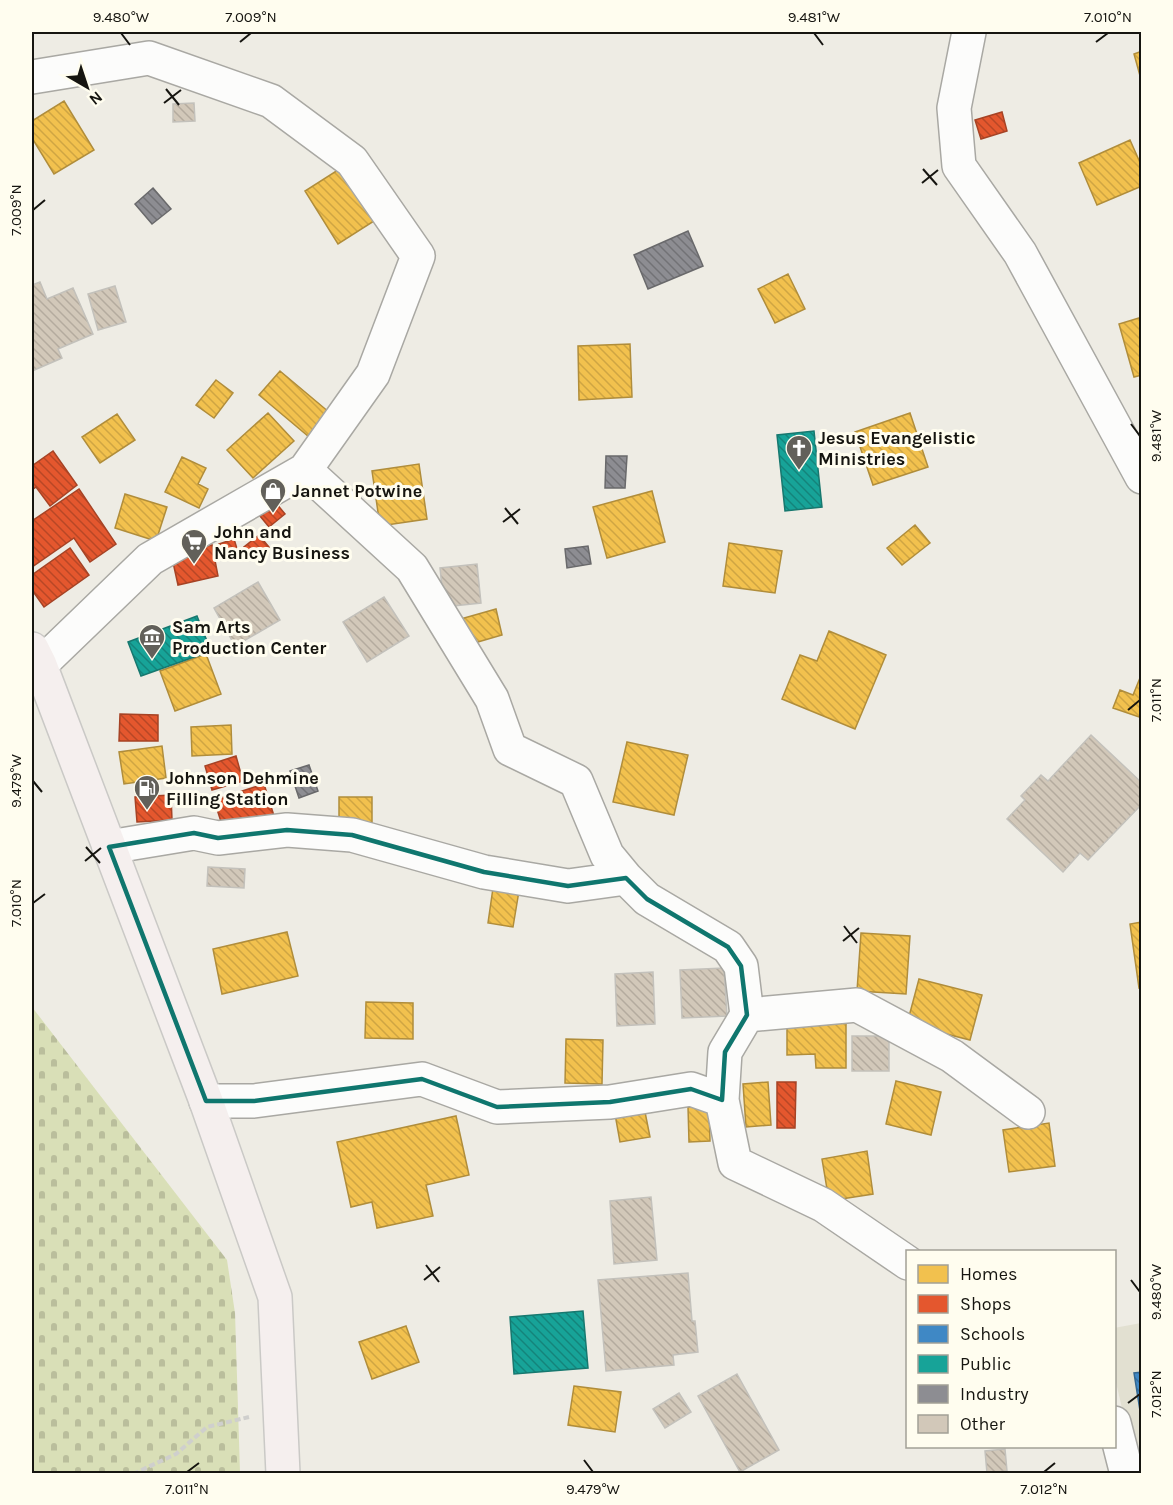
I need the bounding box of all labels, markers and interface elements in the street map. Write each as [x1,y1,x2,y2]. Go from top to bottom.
text: 9.480°W [93,8,150,26]
text: 7.009°N [225,8,277,26]
text: 9.481°W [788,8,841,26]
text: 7.010°N [1084,8,1132,26]
north arrow [57,57,117,117]
text: N [86,87,107,109]
text: 7.009°N [7,184,25,236]
text: 9.481°W [1147,409,1165,462]
place label: Jesus Evangelistic Ministries [818,427,975,470]
church icon: Jesus Evangelistic Ministries [784,433,814,471]
shop icon: Jannet Potwine [258,476,288,514]
place label: Jannet Potwine [292,480,422,502]
place label: John and Nancy Business [214,521,350,564]
supermarket icon: John and Nancy Business [179,527,209,565]
place label: Sam Arts Production Center [172,616,326,659]
museum icon: Sam Arts Production Center [137,622,167,660]
text: 7.011°N [1147,678,1165,722]
text: 9.479°W [7,753,25,808]
place label: Johnson Dehmine Filling Station [166,767,319,810]
fuel station icon: Johnson Dehmine Filling Station [132,773,162,811]
text: 7.010°N [7,879,25,927]
legend [906,1250,1116,1448]
text: Homes [960,1263,1017,1285]
text: 9.480°W [1147,1263,1165,1320]
text: Shops [960,1293,1012,1315]
text: Schools [960,1323,1025,1345]
text: Public [960,1353,1011,1375]
text: 7.012°N [1147,1370,1165,1418]
text: Industry [960,1383,1029,1405]
text: Other [960,1413,1005,1435]
text: 7.011°N [165,1480,209,1498]
text: 9.479°W [566,1480,621,1498]
text: 7.012°N [1020,1480,1068,1498]

